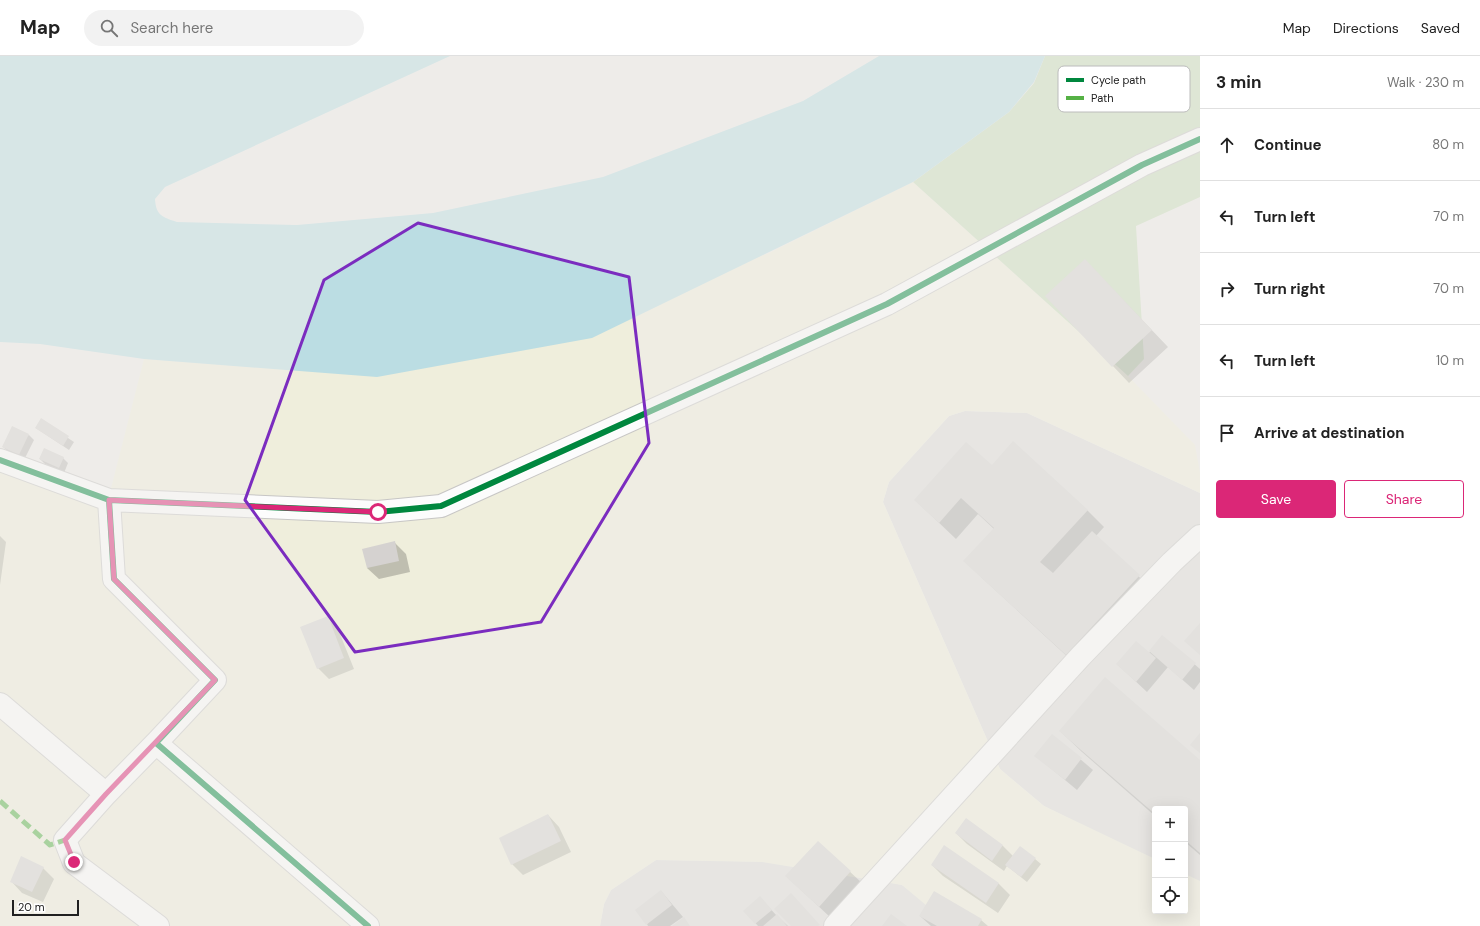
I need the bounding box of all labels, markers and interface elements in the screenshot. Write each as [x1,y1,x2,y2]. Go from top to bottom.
search box [84,10,364,46]
text: Map [20,15,60,40]
icon: search [98,17,120,39]
text: Search here [130,18,213,38]
text: Map [1283,19,1311,37]
text: Directions [1333,19,1399,37]
text: Saved [1421,19,1460,37]
legend [1058,66,1190,112]
text: 3 min [1216,71,1261,93]
text: Cycle path [1091,73,1146,87]
text: Walk · 230 m [1387,74,1464,91]
text: Path [1091,91,1114,105]
icon: ahead [1216,134,1238,156]
text: Continue [1254,135,1322,155]
text: 80 m [1432,136,1464,153]
icon: left [1216,206,1238,228]
text: Turn left [1254,207,1315,227]
text: 70 m [1433,208,1464,225]
icon: right [1216,278,1238,300]
text: Turn right [1254,279,1325,299]
text: 70 m [1433,280,1464,297]
icon: left [1216,350,1238,372]
text: Turn left [1254,351,1315,371]
text: 10 m [1436,352,1464,369]
icon: arrive [1216,422,1238,444]
text: Arrive at destination [1254,423,1405,443]
button: Save [1216,480,1336,518]
button: Share [1344,480,1464,518]
route start [369,503,387,521]
map controls [1152,806,1188,914]
button: + [1152,806,1188,842]
button: − [1152,842,1188,878]
route end [65,853,83,871]
button: locate [1152,878,1188,914]
scale bar [12,898,79,917]
text: 20 m [18,900,44,914]

